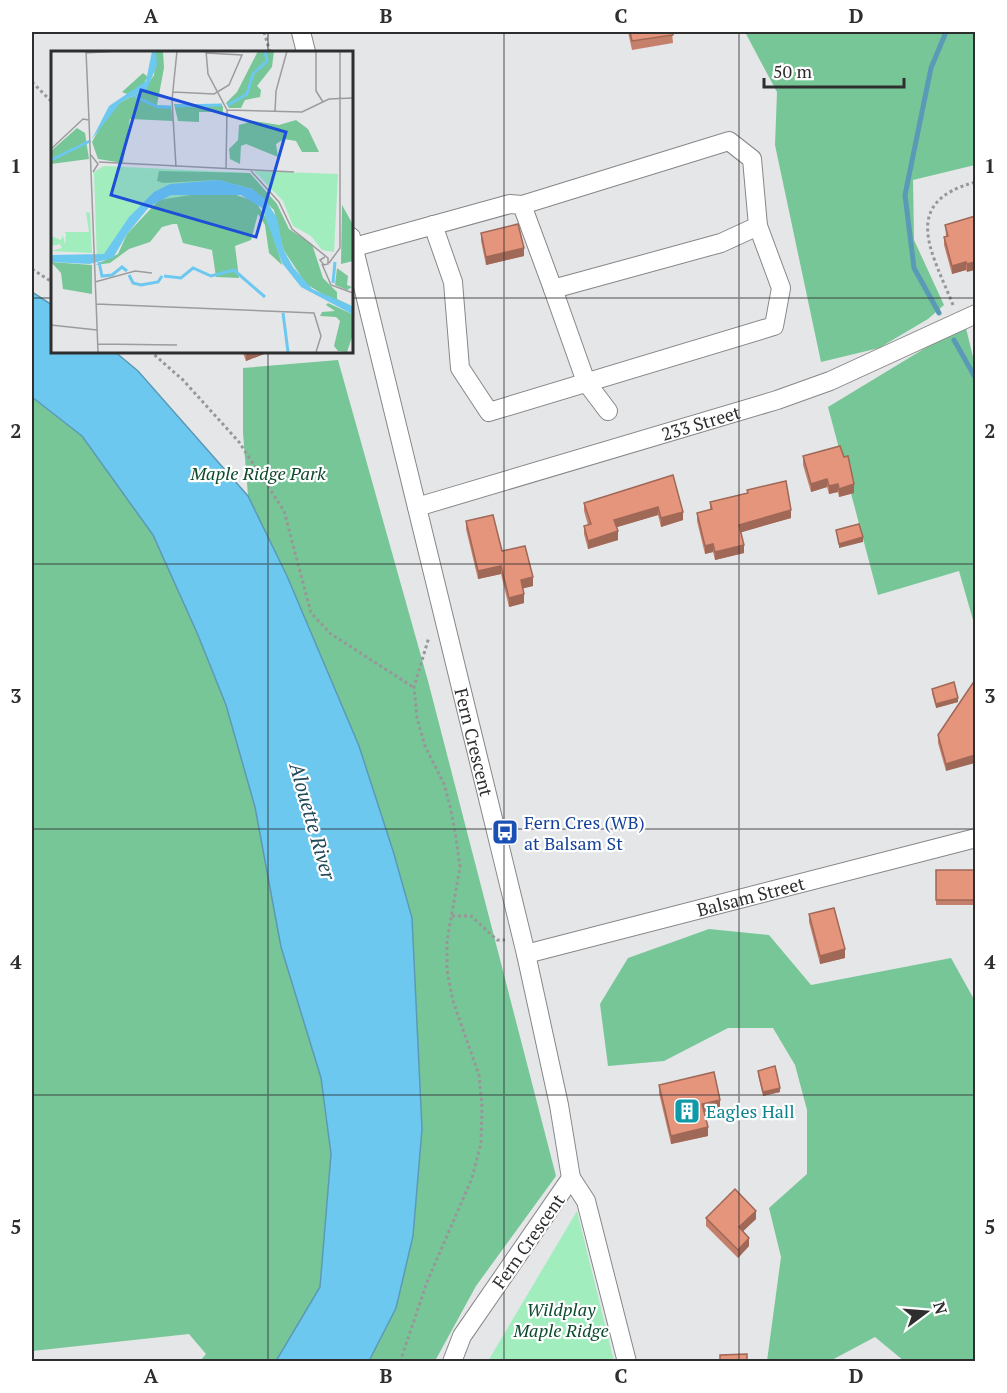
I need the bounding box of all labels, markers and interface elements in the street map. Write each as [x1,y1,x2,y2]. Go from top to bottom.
text: A [144,2,159,29]
text: B [380,2,393,29]
text: C [614,2,628,29]
text: D [849,2,863,29]
inset map [51,51,352,352]
scale bar [764,51,904,89]
text: 50 m [773,59,813,83]
text: 1 [10,152,22,179]
text: 1 [984,152,996,179]
street label: 233 Street [658,399,743,446]
text: 2 [10,417,22,444]
text: 2 [984,417,996,444]
park label: Maple Ridge Park [189,461,326,485]
text: 3 [10,682,22,709]
text: 3 [984,682,996,709]
street label: Fern Crescent [450,686,499,799]
water label: Alouette River [283,759,343,884]
place label: Fern Cres (WB) at Balsam St [524,810,645,855]
bus stop icon: Fern Cres (WB) at Balsam St [490,817,520,847]
street label: Balsam Street [694,871,807,921]
text: 4 [10,948,22,975]
text: 4 [984,948,996,975]
building icon: Eagles Hall [672,1096,702,1126]
place label: Eagles Hall [706,1099,795,1123]
street label: Fern Crescent [486,1189,570,1293]
text: 5 [10,1213,22,1240]
text: 5 [984,1213,996,1240]
north arrow [896,1282,956,1342]
park label: Wildplay Maple Ridge [512,1297,609,1342]
text: N [928,1299,953,1317]
text: A [144,1362,159,1389]
text: B [380,1362,393,1389]
text: C [614,1362,628,1389]
text: D [849,1362,863,1389]

